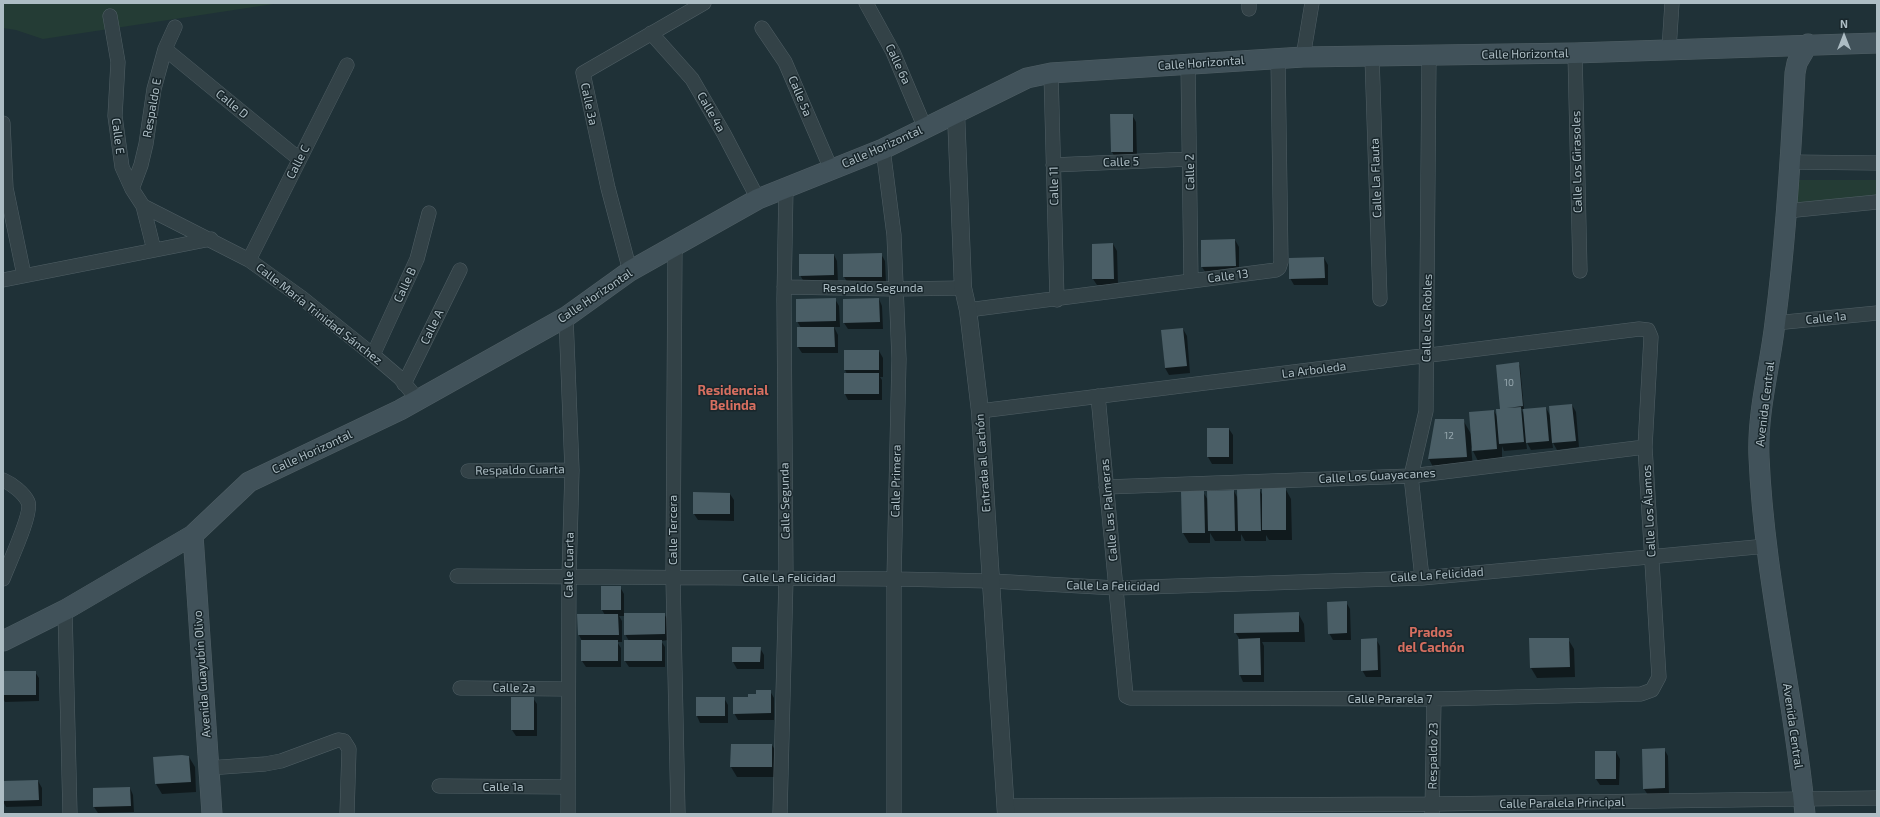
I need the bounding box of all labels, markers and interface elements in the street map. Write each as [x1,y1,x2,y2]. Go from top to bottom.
north arrow [1824,16,1864,56]
text: N [1840,17,1848,30]
street label: Calle 6a [882,41,914,87]
street label: Calle Horizontal [1481,46,1569,62]
street label: Calle Horizontal [1157,53,1245,73]
street label: Calle 5a [785,74,815,118]
street label: Respaldo E [140,77,164,139]
street label: Calle 3a [577,82,601,126]
street label: Calle D [213,87,251,121]
street label: Calle 4a [694,90,728,134]
street label: Calle Los Girasoles [1569,111,1585,213]
street label: Calle E [109,117,127,155]
street label: Calle Horizontal [839,123,925,171]
street label: Calle La Flauta [1367,138,1385,218]
street label: Calle C [283,142,313,182]
street label: Calle 5 [1103,154,1139,170]
street label: Calle 2 [1182,154,1198,190]
street label: Calle 11 [1046,166,1062,206]
street label: Calle María Trinidad Sánchez [253,260,385,368]
street label: Calle B [391,265,419,305]
street label: Calle Horizontal [555,266,635,326]
street label: Calle 13 [1207,266,1249,286]
street label: Calle Los Robles [1419,274,1435,362]
street label: Respaldo Segunda [823,281,923,295]
street label: Calle A [417,307,447,347]
street label: Calle 1a [1805,309,1847,327]
street label: La Arboleda [1281,359,1347,381]
street label: Avenida Central [1753,361,1777,447]
house number: 10 [1504,377,1514,389]
district label: Residencial Belinda [698,383,768,414]
street label: Entrada al Cachón [972,413,994,513]
street label: Calle Horizontal [270,427,354,477]
house number: 12 [1444,430,1454,442]
street label: Calle Primera [888,444,904,518]
street label: Calle Las Palmeras [1097,458,1121,562]
street label: Respaldo Cuarta [475,462,565,478]
street label: Calle Segunda [777,462,793,540]
street label: Calle Los Álamos [1639,464,1659,558]
street label: Calle Los Guayacanes [1318,466,1436,486]
street label: Calle Tercera [666,495,680,565]
street label: Calle Cuarta [561,532,577,598]
street label: Calle La Felicidad [1390,565,1484,585]
street label: Calle La Felicidad [742,571,836,585]
street label: Calle La Felicidad [1066,578,1160,594]
street label: Avenida Guayubín Olivo [190,610,214,738]
district label: Prados del Cachón [1397,625,1465,656]
street label: Calle 2a [492,680,536,696]
street label: Avenida Central [1780,682,1806,770]
street label: Calle Pararela 7 [1348,692,1432,706]
street label: Respaldo 23 [1425,722,1441,790]
street label: Calle 1a [482,780,524,794]
street label: Calle Paralela Principal [1499,795,1625,811]

